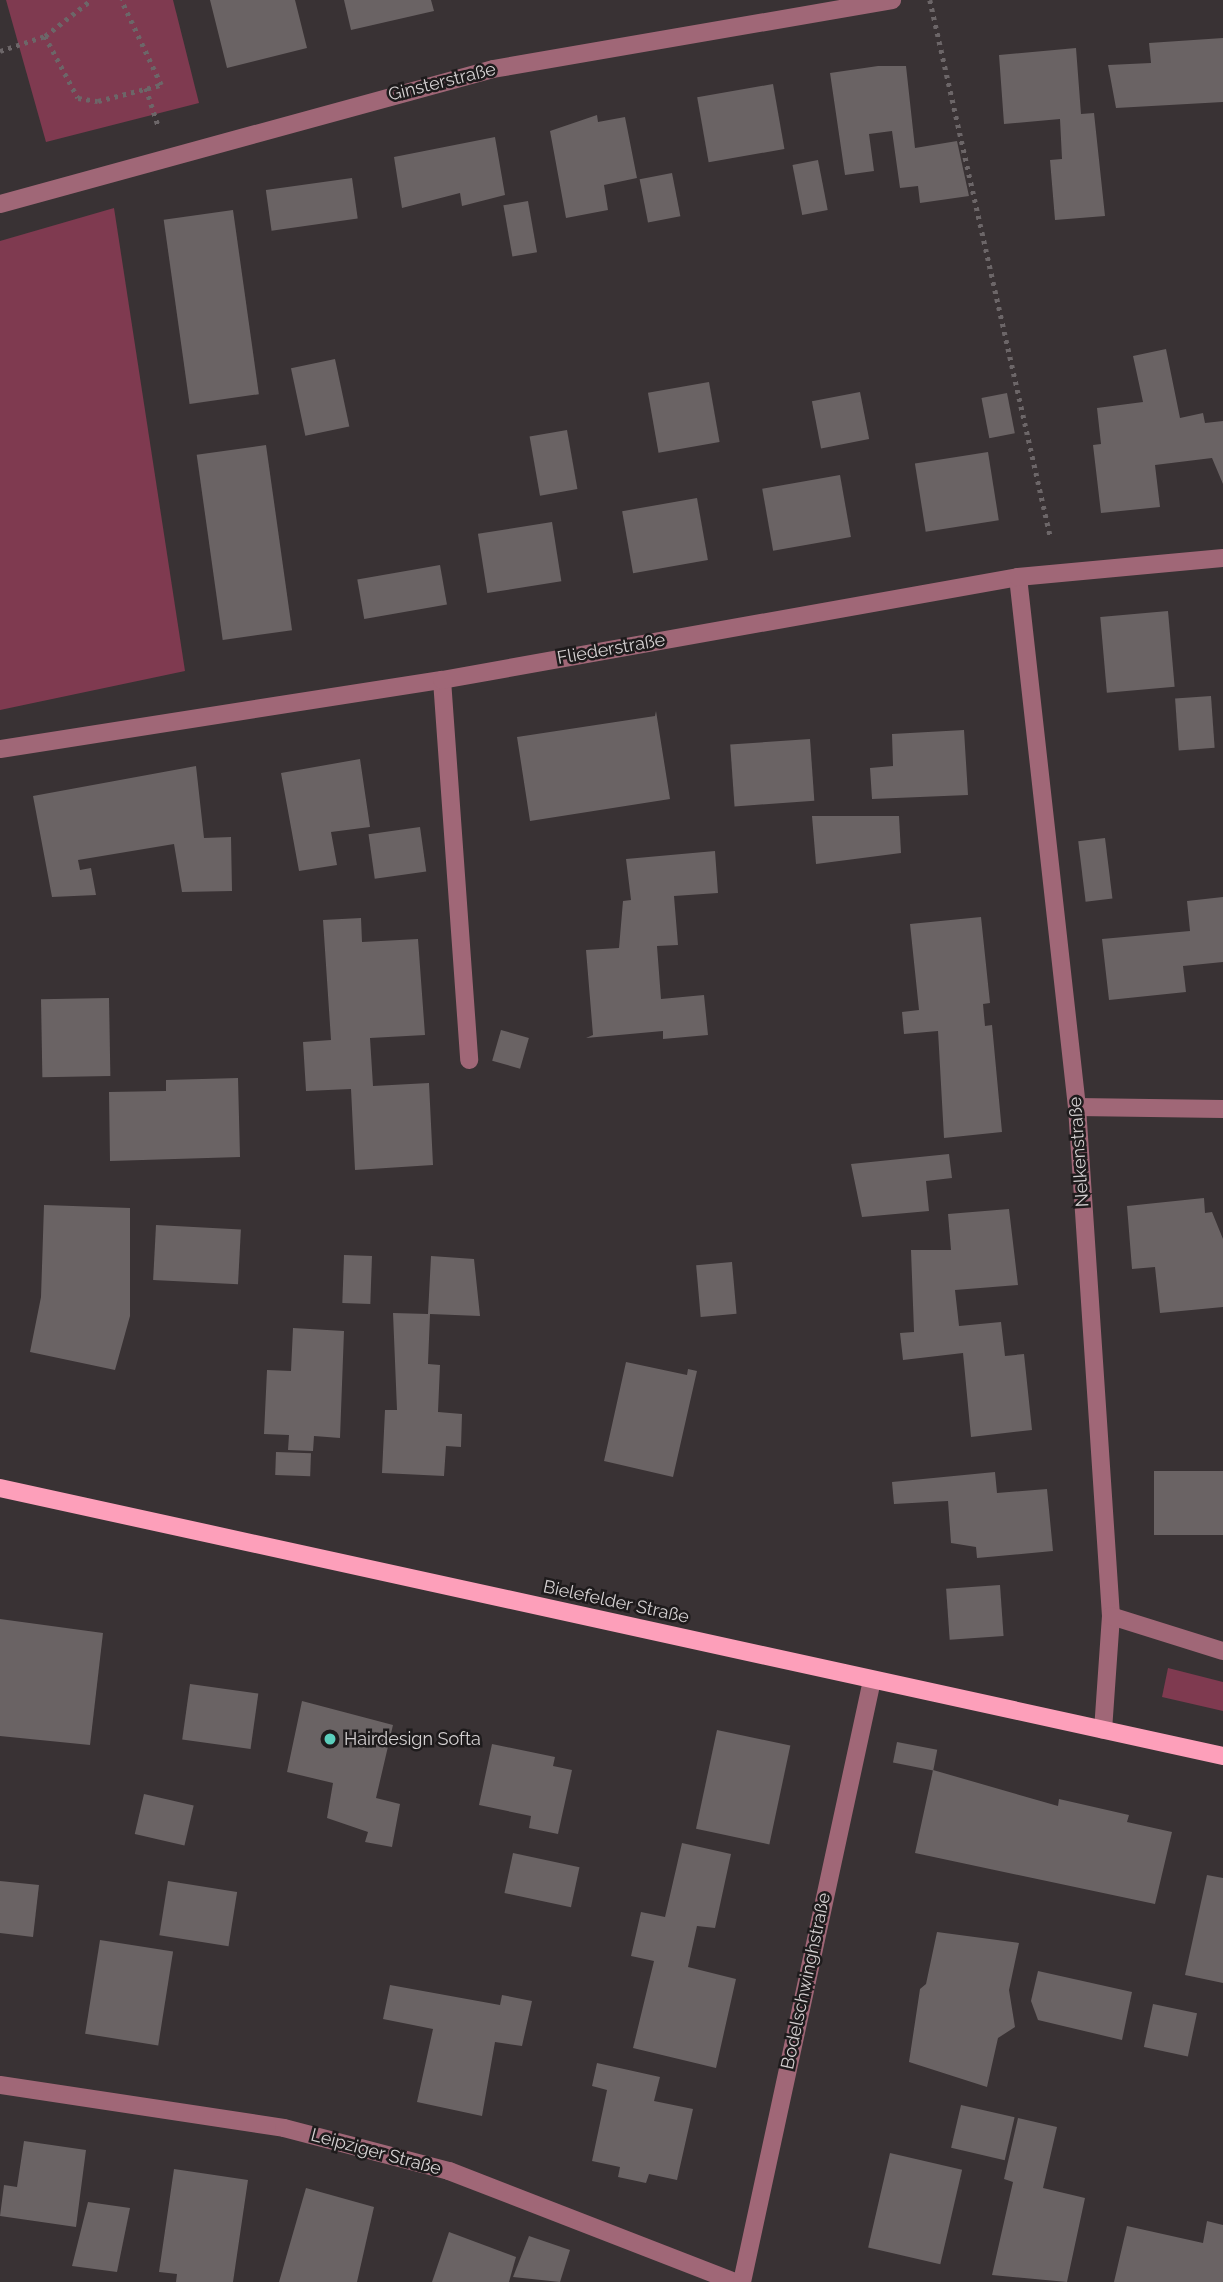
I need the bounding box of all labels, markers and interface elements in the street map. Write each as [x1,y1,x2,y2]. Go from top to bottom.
street label: Ginsterstraße [386,58,498,106]
street label: Fliederstraße [555,629,667,669]
street label: Nelkenstraße [1064,1096,1094,1208]
street label: Bielefelder Straße [541,1576,691,1628]
place label: Hairdesign Softa [344,1728,481,1750]
marker: Hairdesign Softa [322,1731,338,1747]
street label: Bodelschwinghstraße [777,1891,835,2071]
street label: Leipziger Straße [308,2124,444,2180]

